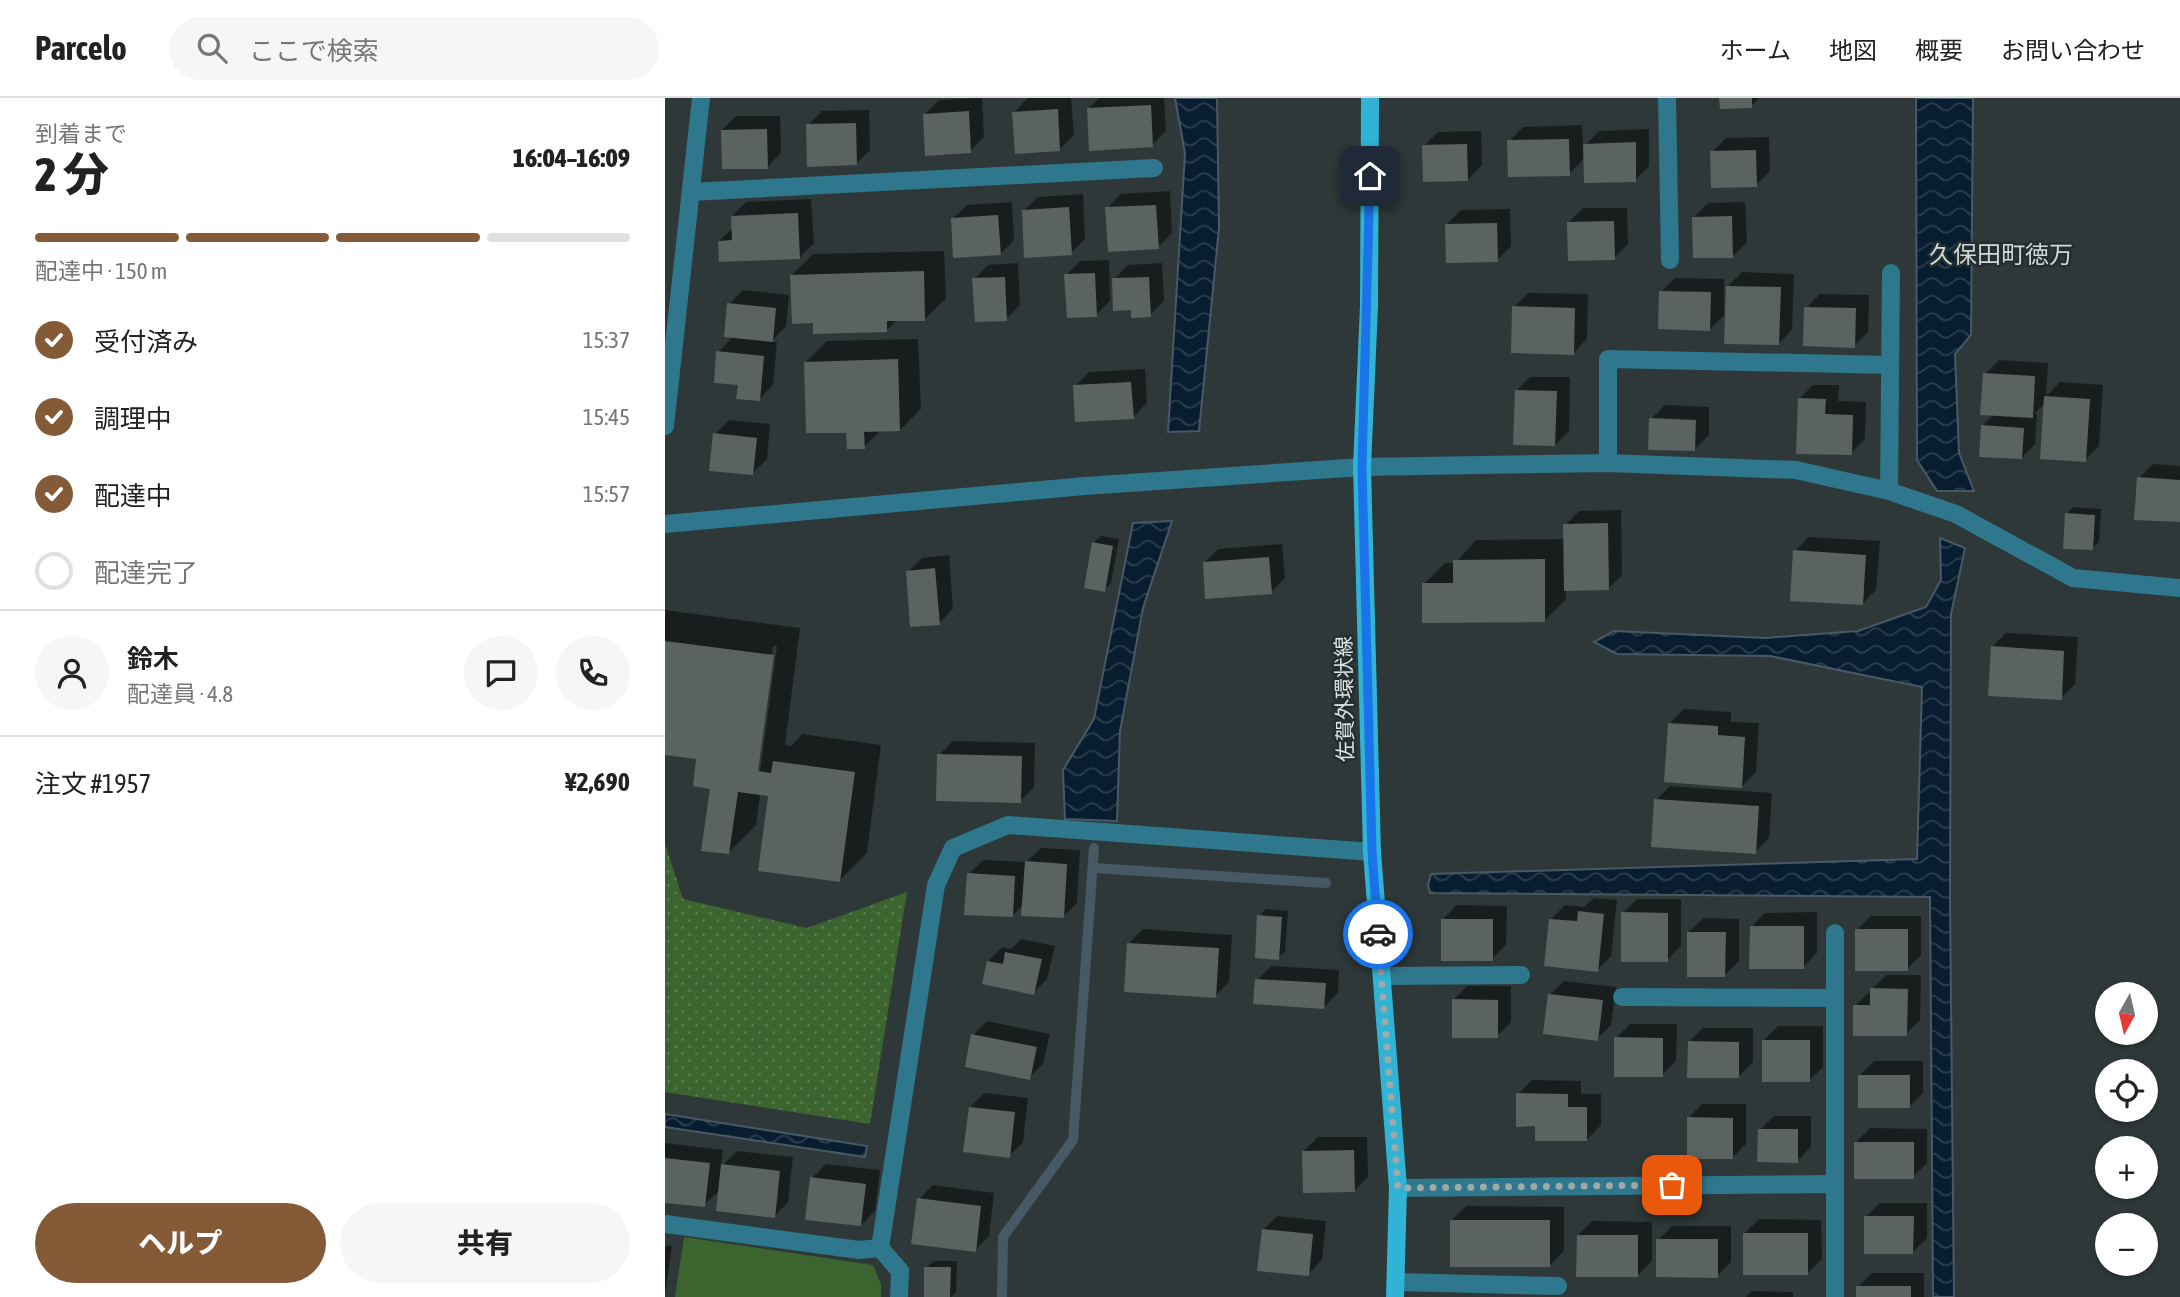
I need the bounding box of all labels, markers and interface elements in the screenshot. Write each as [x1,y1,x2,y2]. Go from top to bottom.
search box [169,17,659,80]
text: Parcelo [35,29,127,67]
icon: search [193,29,231,67]
text: ここで検索 [249,36,379,66]
text: ホーム [1720,37,1791,64]
text: 地図 [1829,37,1877,64]
text: 概要 [1915,37,1963,64]
text: お問い合わせ [2001,37,2145,64]
text: 到着まで [35,121,127,147]
text: 16:04–16:09 [513,143,630,173]
pin [1340,146,1400,206]
text: 2 分 [35,148,109,201]
icon: home [1351,157,1389,195]
district label: 久保田町徳万 [1929,241,2073,268]
text: 配達中 · 150 m [35,258,167,284]
icon: check [35,321,73,359]
text: 受付済み [94,327,198,357]
text: 15:37 [583,327,630,353]
icon: check [35,398,73,436]
text: 調理中 [94,404,172,434]
text: 15:45 [583,404,630,430]
icon: check [35,475,73,513]
text: 配達中 [94,481,172,511]
text: 15:57 [583,481,630,507]
text: 配達完了 [94,558,198,588]
button: person [35,636,109,710]
button: chat [464,636,538,710]
button: phone [556,636,630,710]
street label: 佐賀外環状線 [1331,636,1357,762]
text: 鈴木 [127,644,179,674]
text: 配達員 · 4.8 [127,681,233,707]
text: ¥2,690 [565,767,630,797]
text: 注文 #1957 [35,769,151,799]
courier [1343,899,1413,969]
icon: car [1359,915,1397,953]
north arrow [2095,982,2158,1045]
map controls [2095,982,2158,1276]
button: locate [2095,1059,2158,1122]
button: + [2095,1136,2158,1199]
pin [1642,1155,1702,1215]
icon: bag [1653,1166,1691,1204]
button: ヘルプ [35,1203,326,1283]
button: 共有 [340,1203,630,1283]
button: − [2095,1213,2158,1276]

